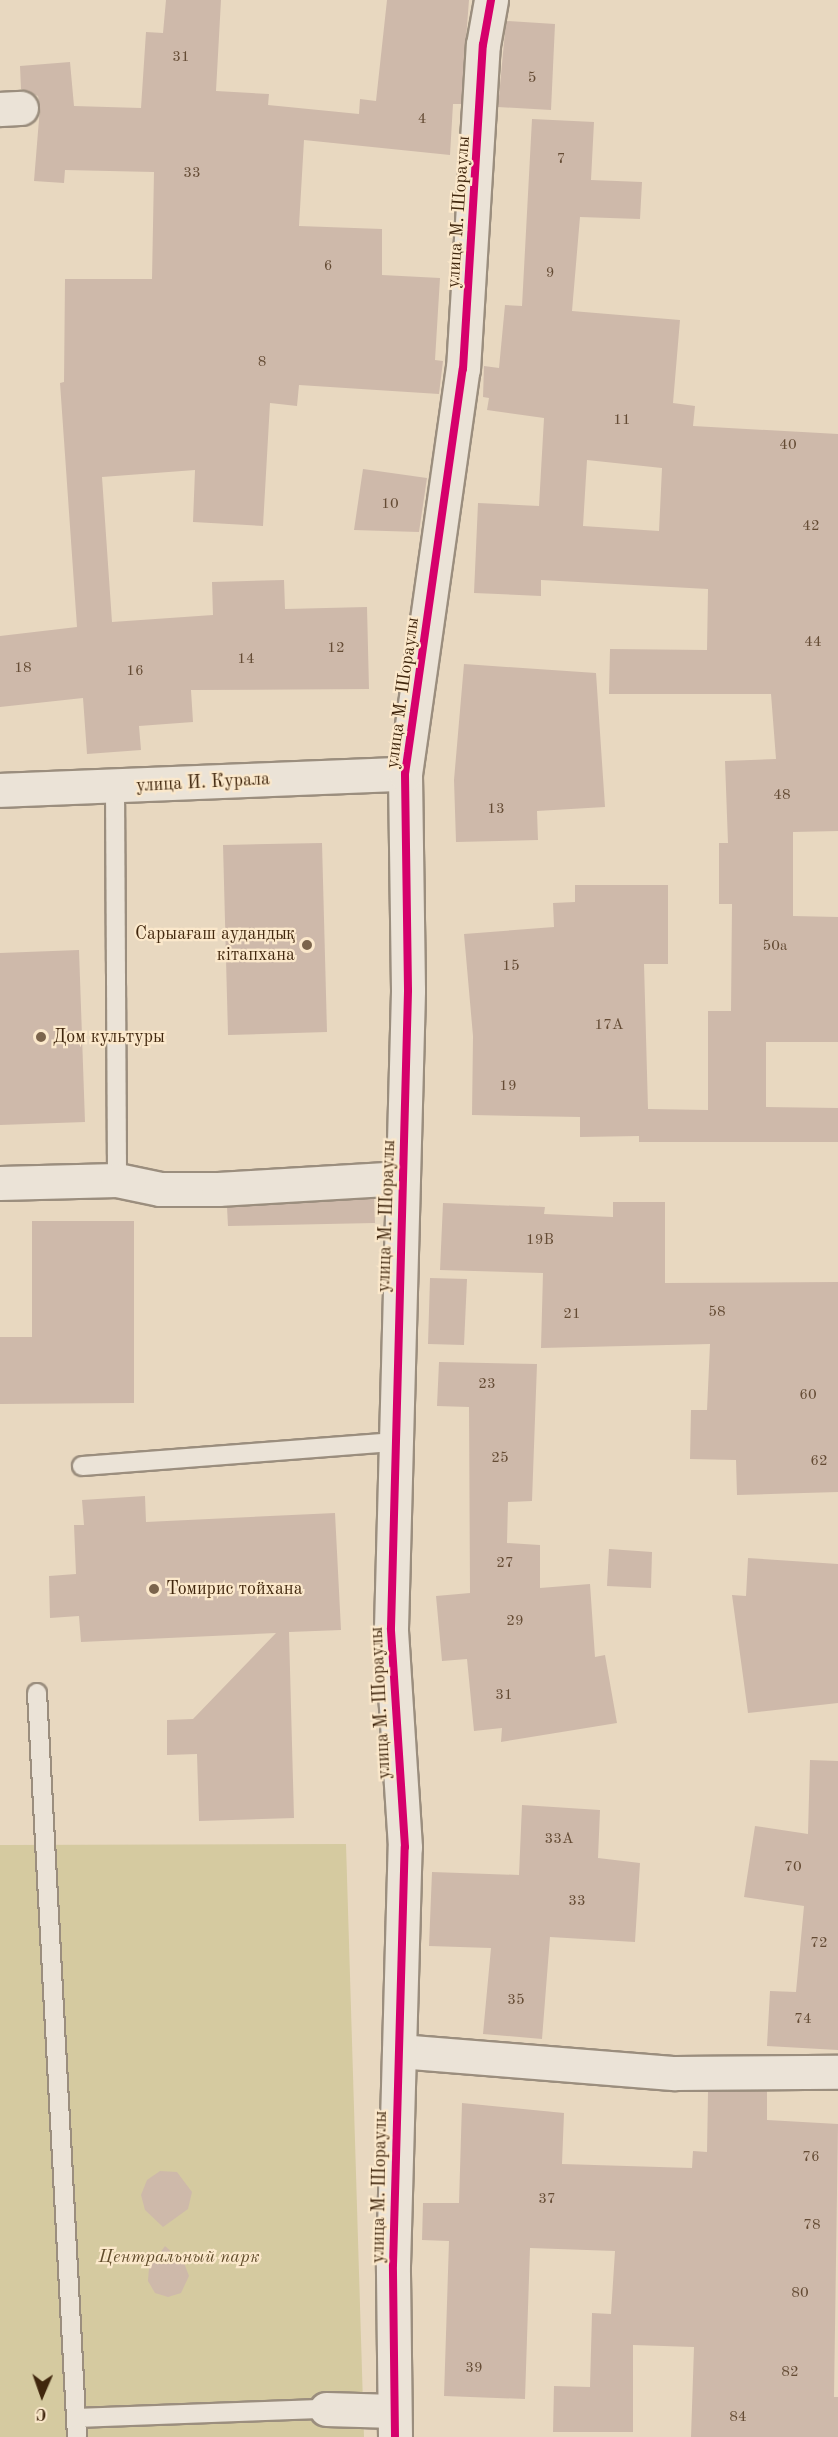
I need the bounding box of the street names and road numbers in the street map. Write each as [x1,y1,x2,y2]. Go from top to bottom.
street label: улица М. Шораулы [443,135,475,289]
street label: улица М. Шораулы [382,616,424,770]
street label: улица И. Курала [136,769,270,797]
street label: улица М. Шораулы [374,1139,400,1293]
street label: улица М. Шораулы [366,1626,396,1780]
street label: улица М. Шораулы [368,2110,392,2264]

